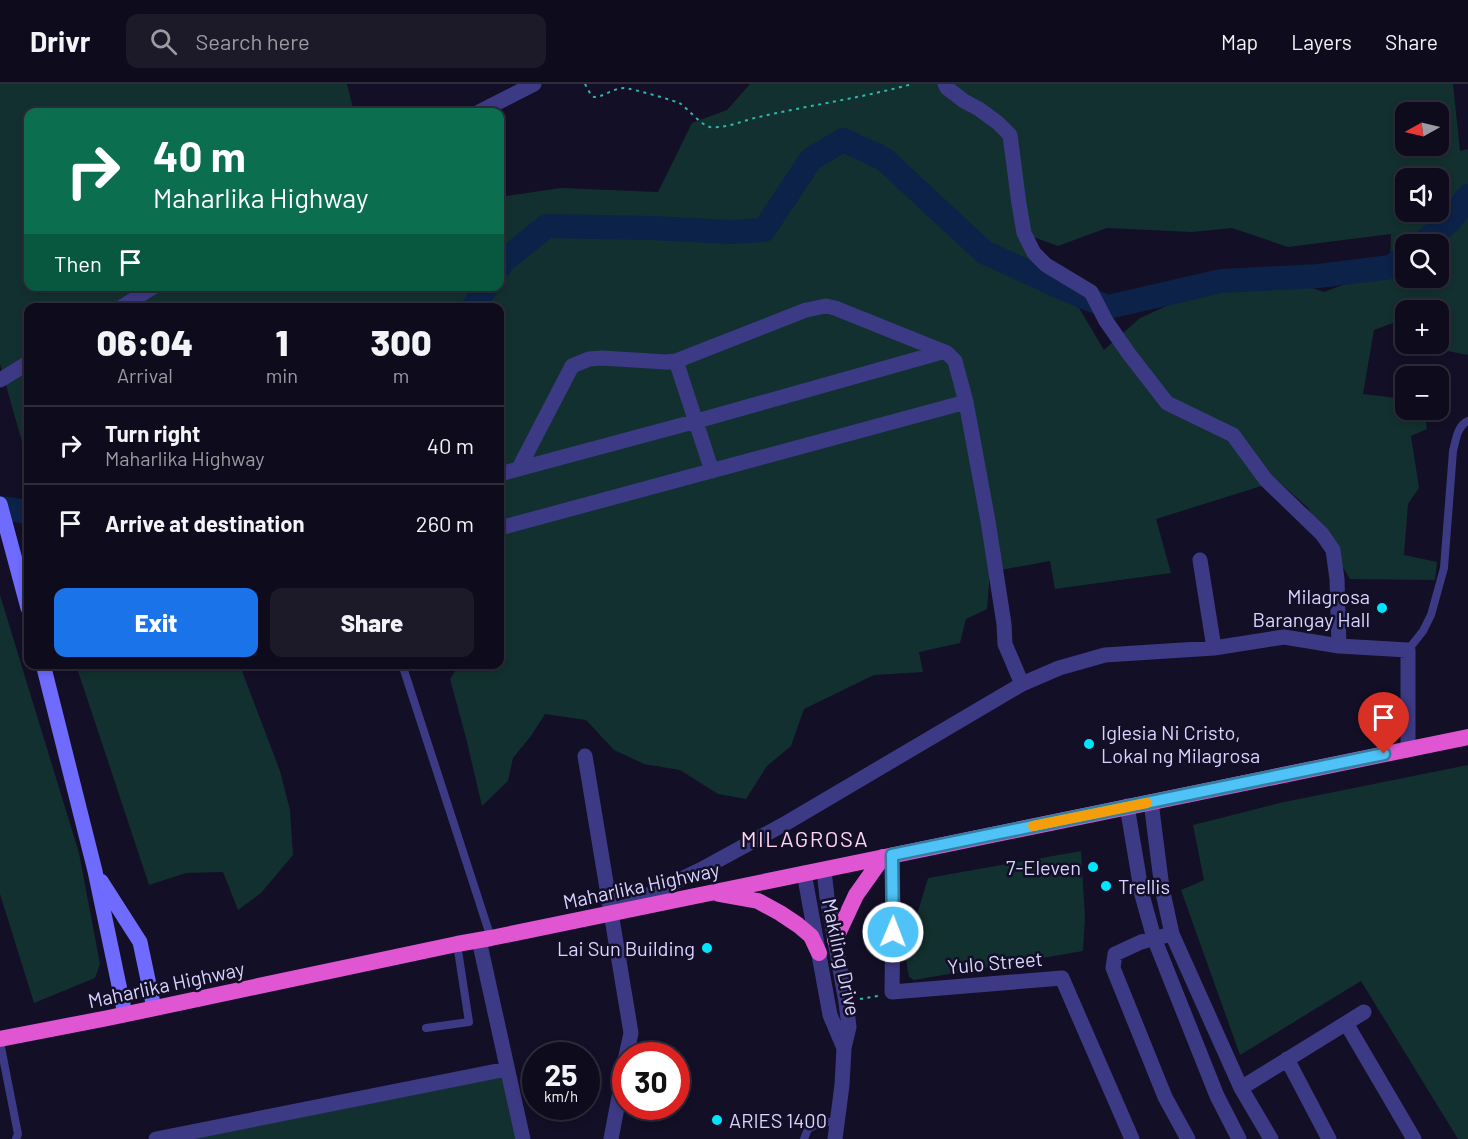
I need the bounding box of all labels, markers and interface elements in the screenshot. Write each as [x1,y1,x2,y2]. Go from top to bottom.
search box [126,14,546,68]
text: Drivr [30,24,90,58]
icon: search [147,25,180,58]
text: Search here [195,28,310,54]
text: Map [1221,29,1258,54]
text: Layers [1291,29,1352,54]
text: Share [1385,29,1438,54]
north arrow [1395,102,1449,156]
map controls [1395,102,1449,420]
text: 40 m [153,130,246,180]
icon: right [54,132,132,210]
button: sound [1395,168,1449,222]
text: Maharlika Highway [153,181,368,213]
button: search [1395,234,1449,288]
icon: arrive [114,246,147,279]
text: Then [54,250,102,276]
button: + [1395,300,1449,354]
text: 06:04 [97,320,193,363]
text: 1 [275,320,288,363]
text: 300 [371,320,431,363]
text: Arrival [117,363,173,387]
text: min [266,363,298,387]
text: m [393,363,409,387]
button: − [1395,366,1449,420]
text: Turn right [105,420,200,446]
icon: right [54,429,87,462]
text: 40 m [427,432,474,458]
text: Maharlika Highway [105,446,265,470]
icon: arrive [54,507,87,540]
text: Arrive at destination [105,510,304,536]
text: 260 m [416,510,474,536]
place label: Milagrosa Barangay Hall [1253,584,1370,631]
button: Exit [54,588,258,657]
button: Share [270,588,474,657]
marker: Milagrosa Barangay Hall [1375,601,1389,615]
pin [1358,692,1409,754]
icon: arrive [1367,701,1400,734]
place label: Iglesia Ni Cristo, Lokal ng Milagrosa [1101,720,1260,767]
marker: Iglesia Ni Cristo, Lokal ng Milagrosa [1082,737,1096,751]
district label: MILAGROSA [741,825,869,851]
place label: 7-Eleven [1006,855,1081,879]
street label: Maharlika Highway [560,857,722,913]
marker: 7-Eleven [1086,860,1100,874]
place label: Trellis [1118,874,1170,898]
marker: Trellis [1099,879,1113,893]
street label: Makiling Drive [818,896,866,1018]
position arrow [861,900,925,964]
place label: Lai Sun Building [557,936,695,960]
marker: Lai Sun Building [700,941,714,955]
street label: Yulo Street [946,946,1044,978]
street label: Maharlika Highway [85,956,247,1012]
speed limit sign: 30 [612,1042,690,1120]
text: 25 [545,1056,577,1092]
text: km/h [544,1087,578,1105]
place label: ARIES 1400 [729,1108,827,1132]
marker: ARIES 1400 [710,1113,724,1127]

